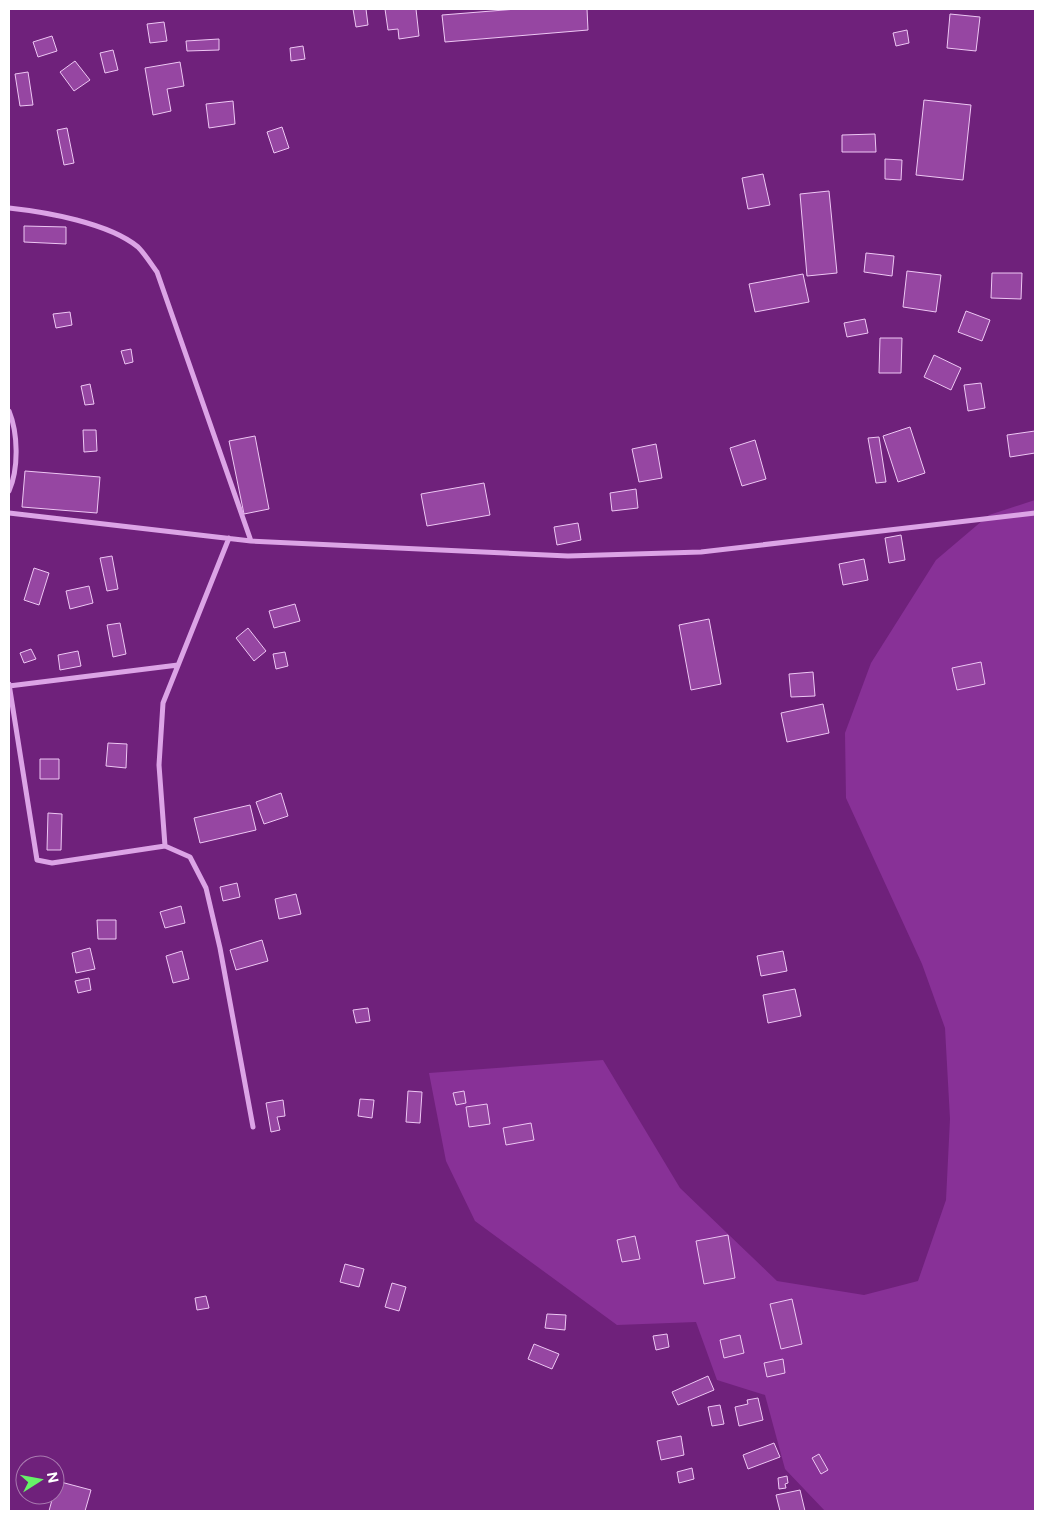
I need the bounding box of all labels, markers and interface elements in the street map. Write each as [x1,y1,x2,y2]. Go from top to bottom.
north arrow [15,1455,65,1505]
text: N [44,1471,62,1484]

